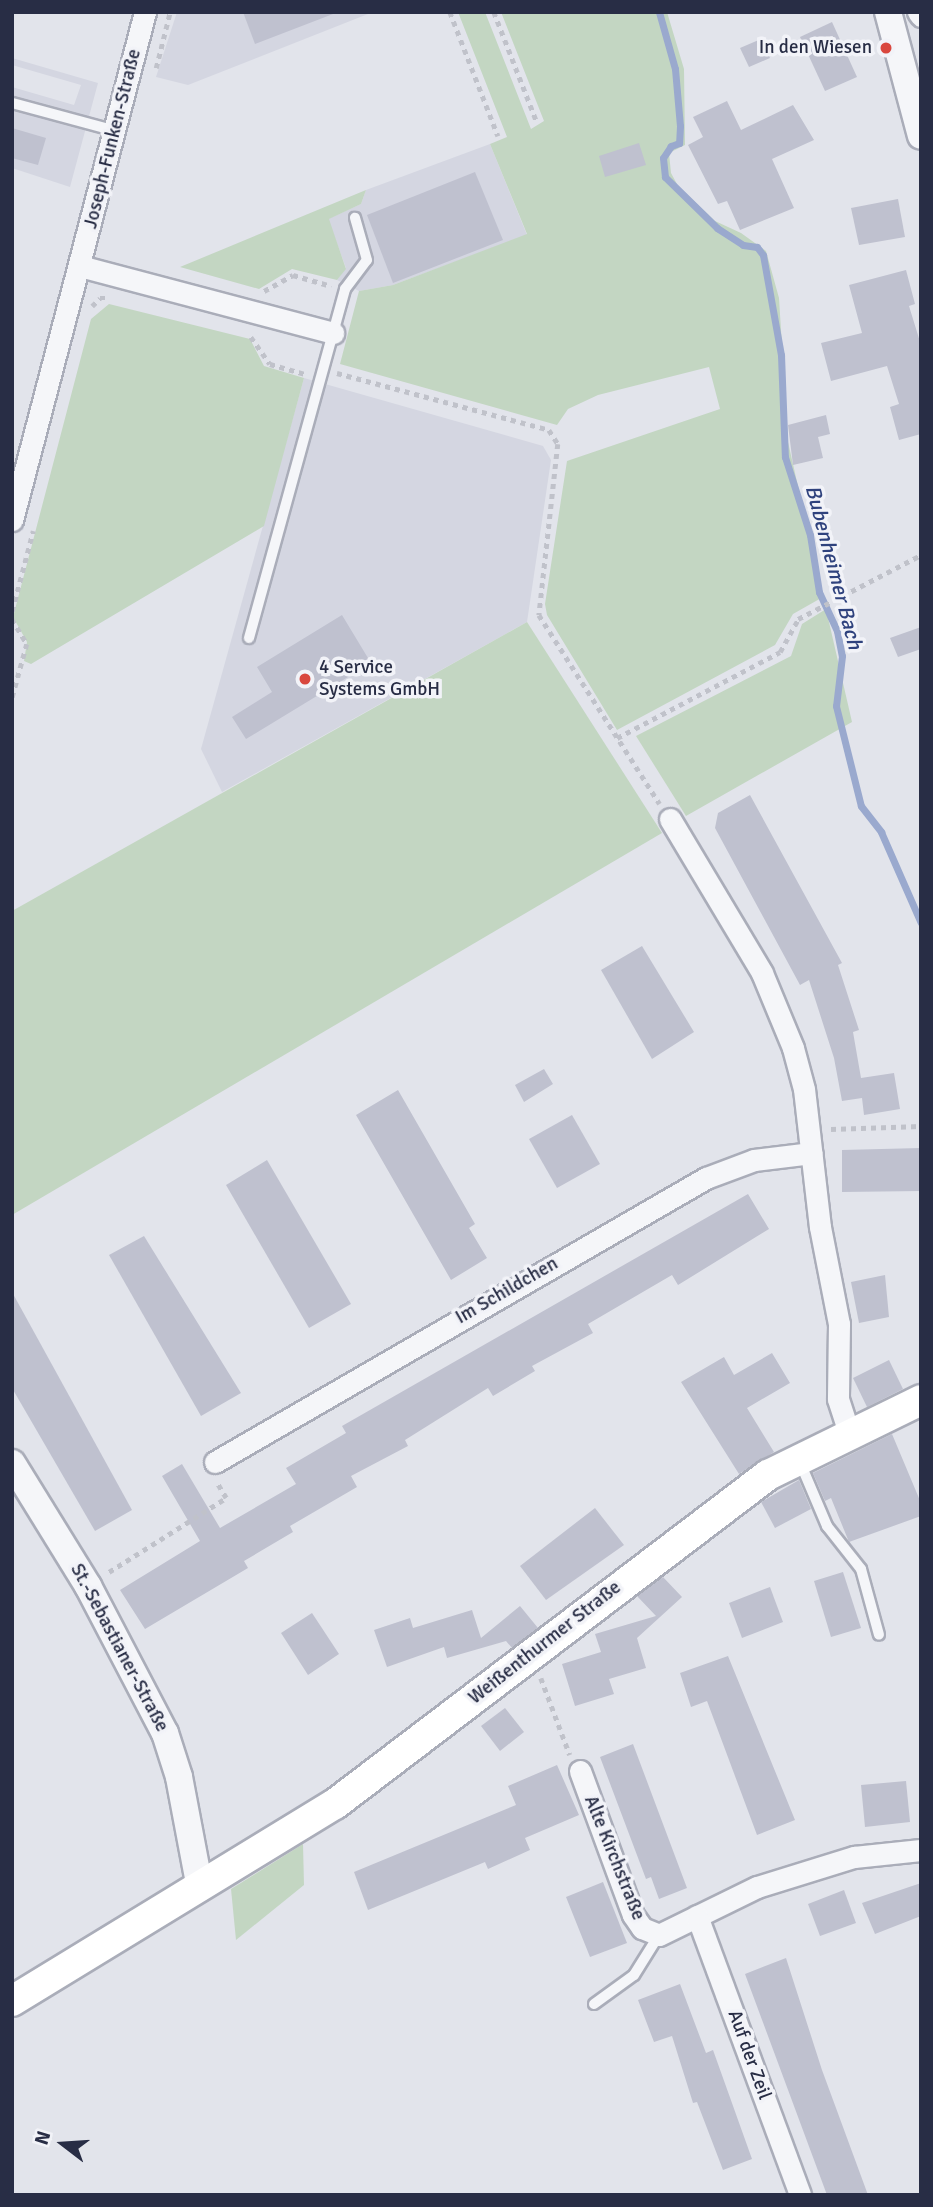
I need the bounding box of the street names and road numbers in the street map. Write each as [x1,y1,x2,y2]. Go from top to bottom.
street label: Joseph-Funken-Straße [80,47,146,231]
street label: Im Schildchen [452,1252,562,1330]
street label: St.-Sebastianer-Straße [65,1560,173,1736]
street label: Weißenthurmer Straße [464,1576,626,1710]
street label: Alte Kirchstraße [579,1792,649,1924]
street label: Auf der Zeil [722,2007,776,2103]

